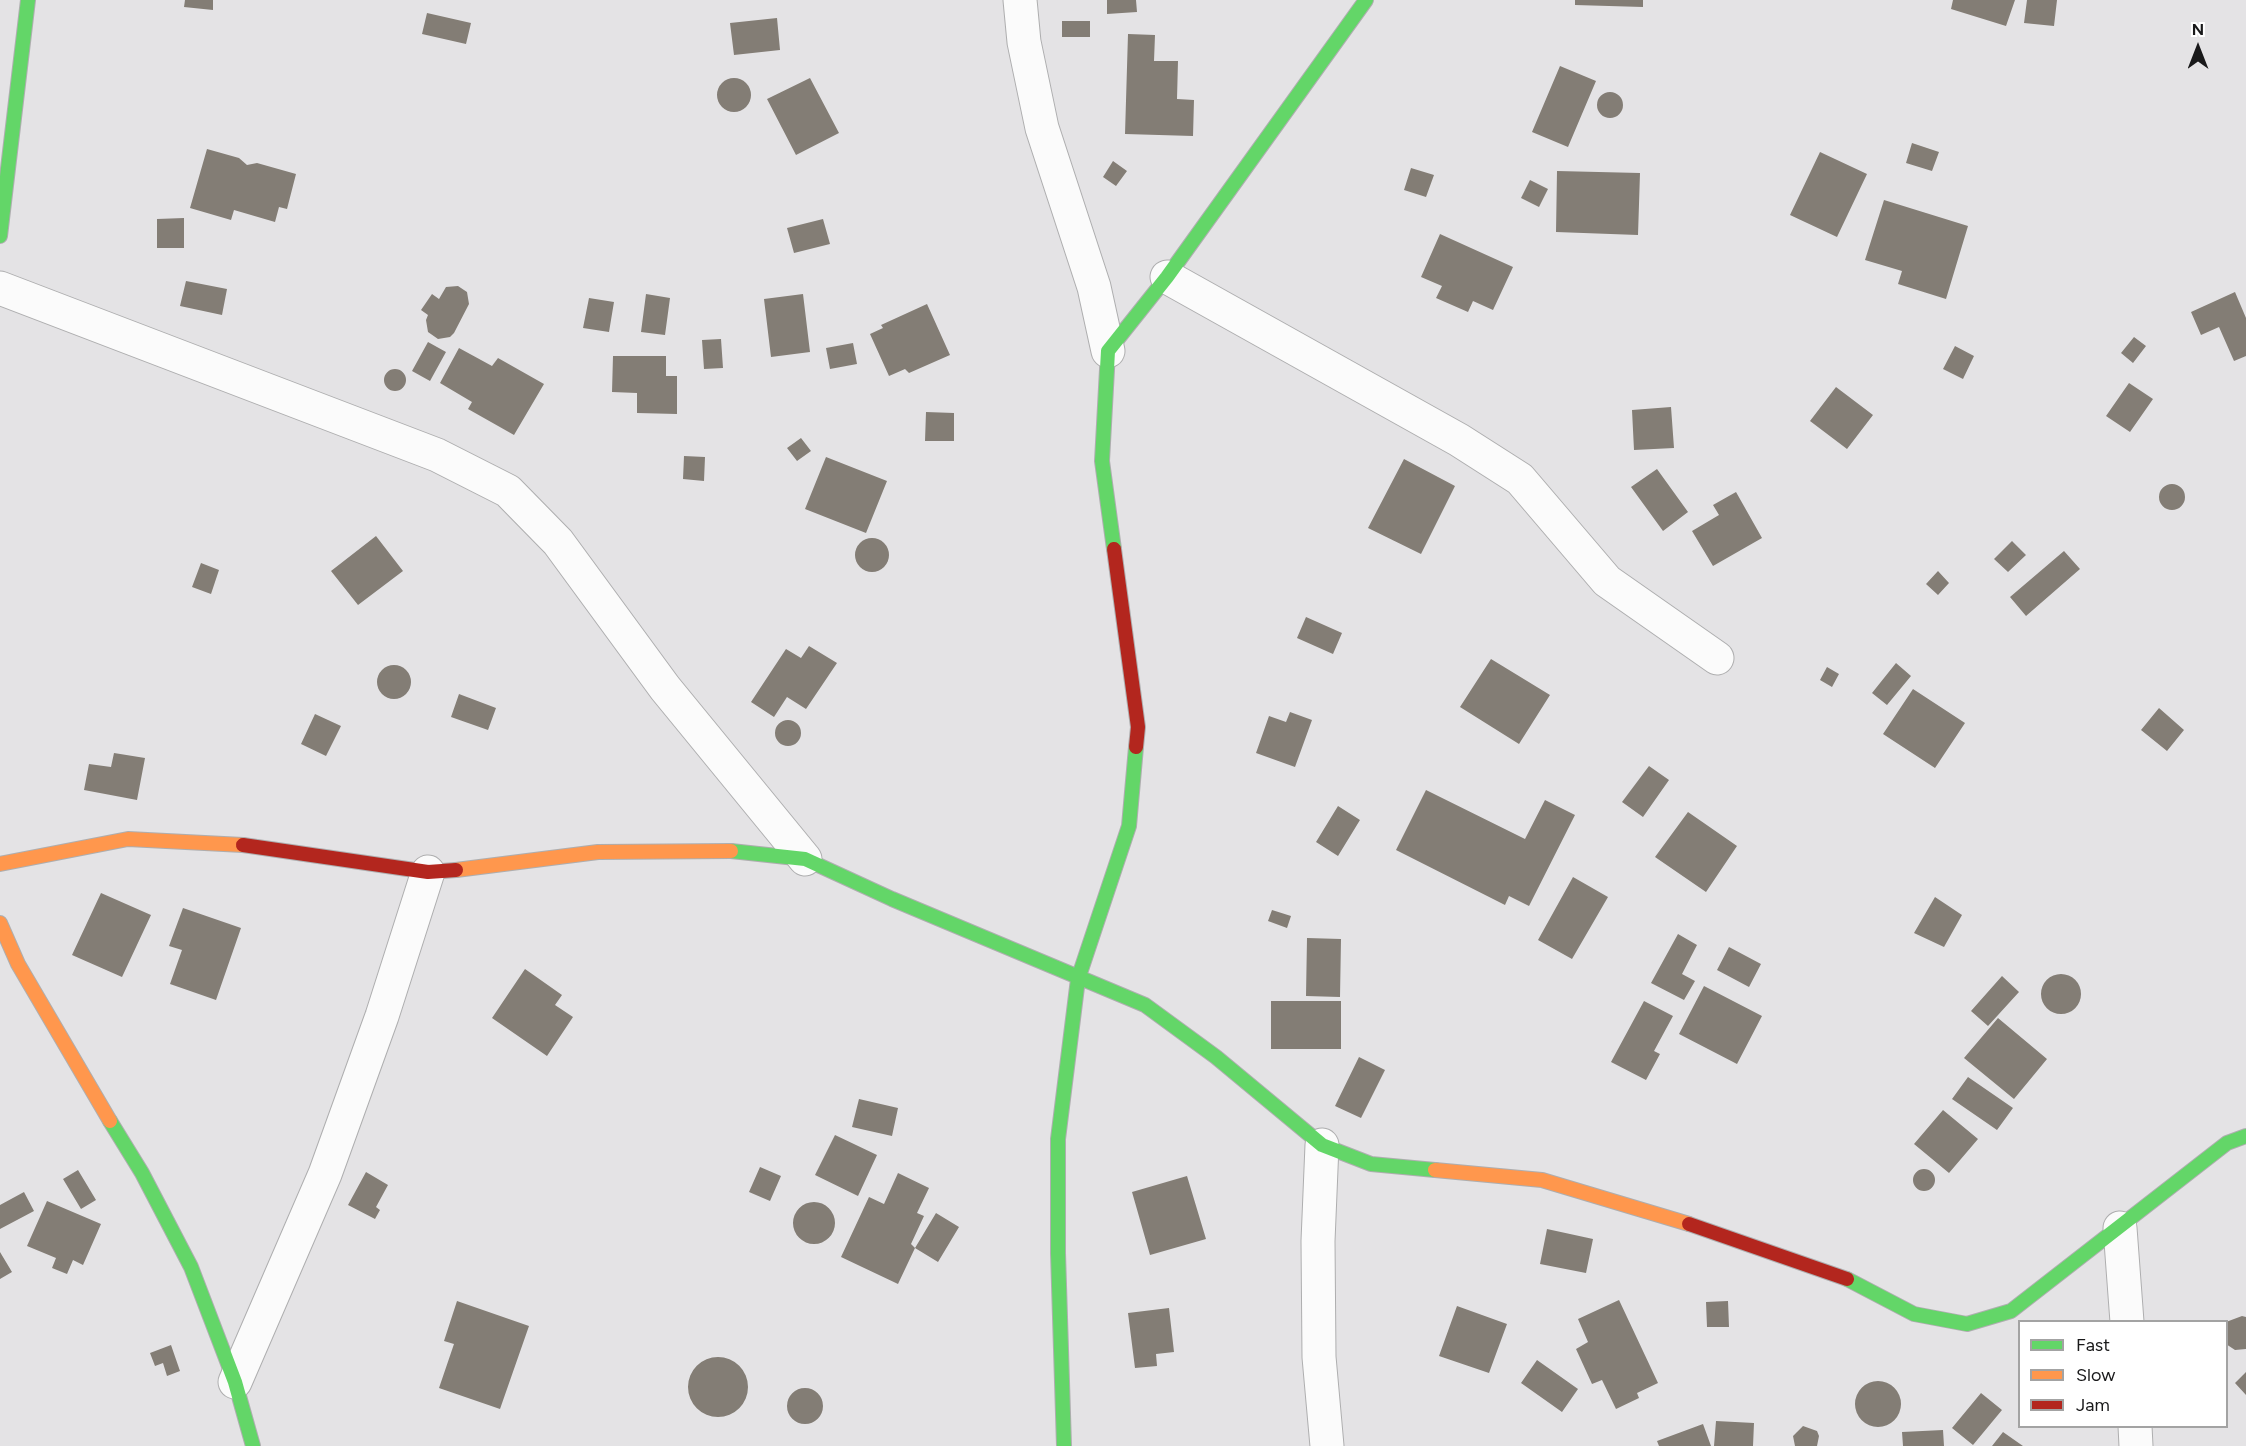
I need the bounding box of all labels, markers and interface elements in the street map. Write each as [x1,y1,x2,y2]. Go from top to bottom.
north arrow [2168,18,2228,78]
text: N [2192,20,2204,39]
legend [2018,1320,2228,1428]
text: Fast [2076,1334,2110,1356]
text: Slow [2076,1364,2115,1386]
text: Jam [2076,1394,2110,1416]

